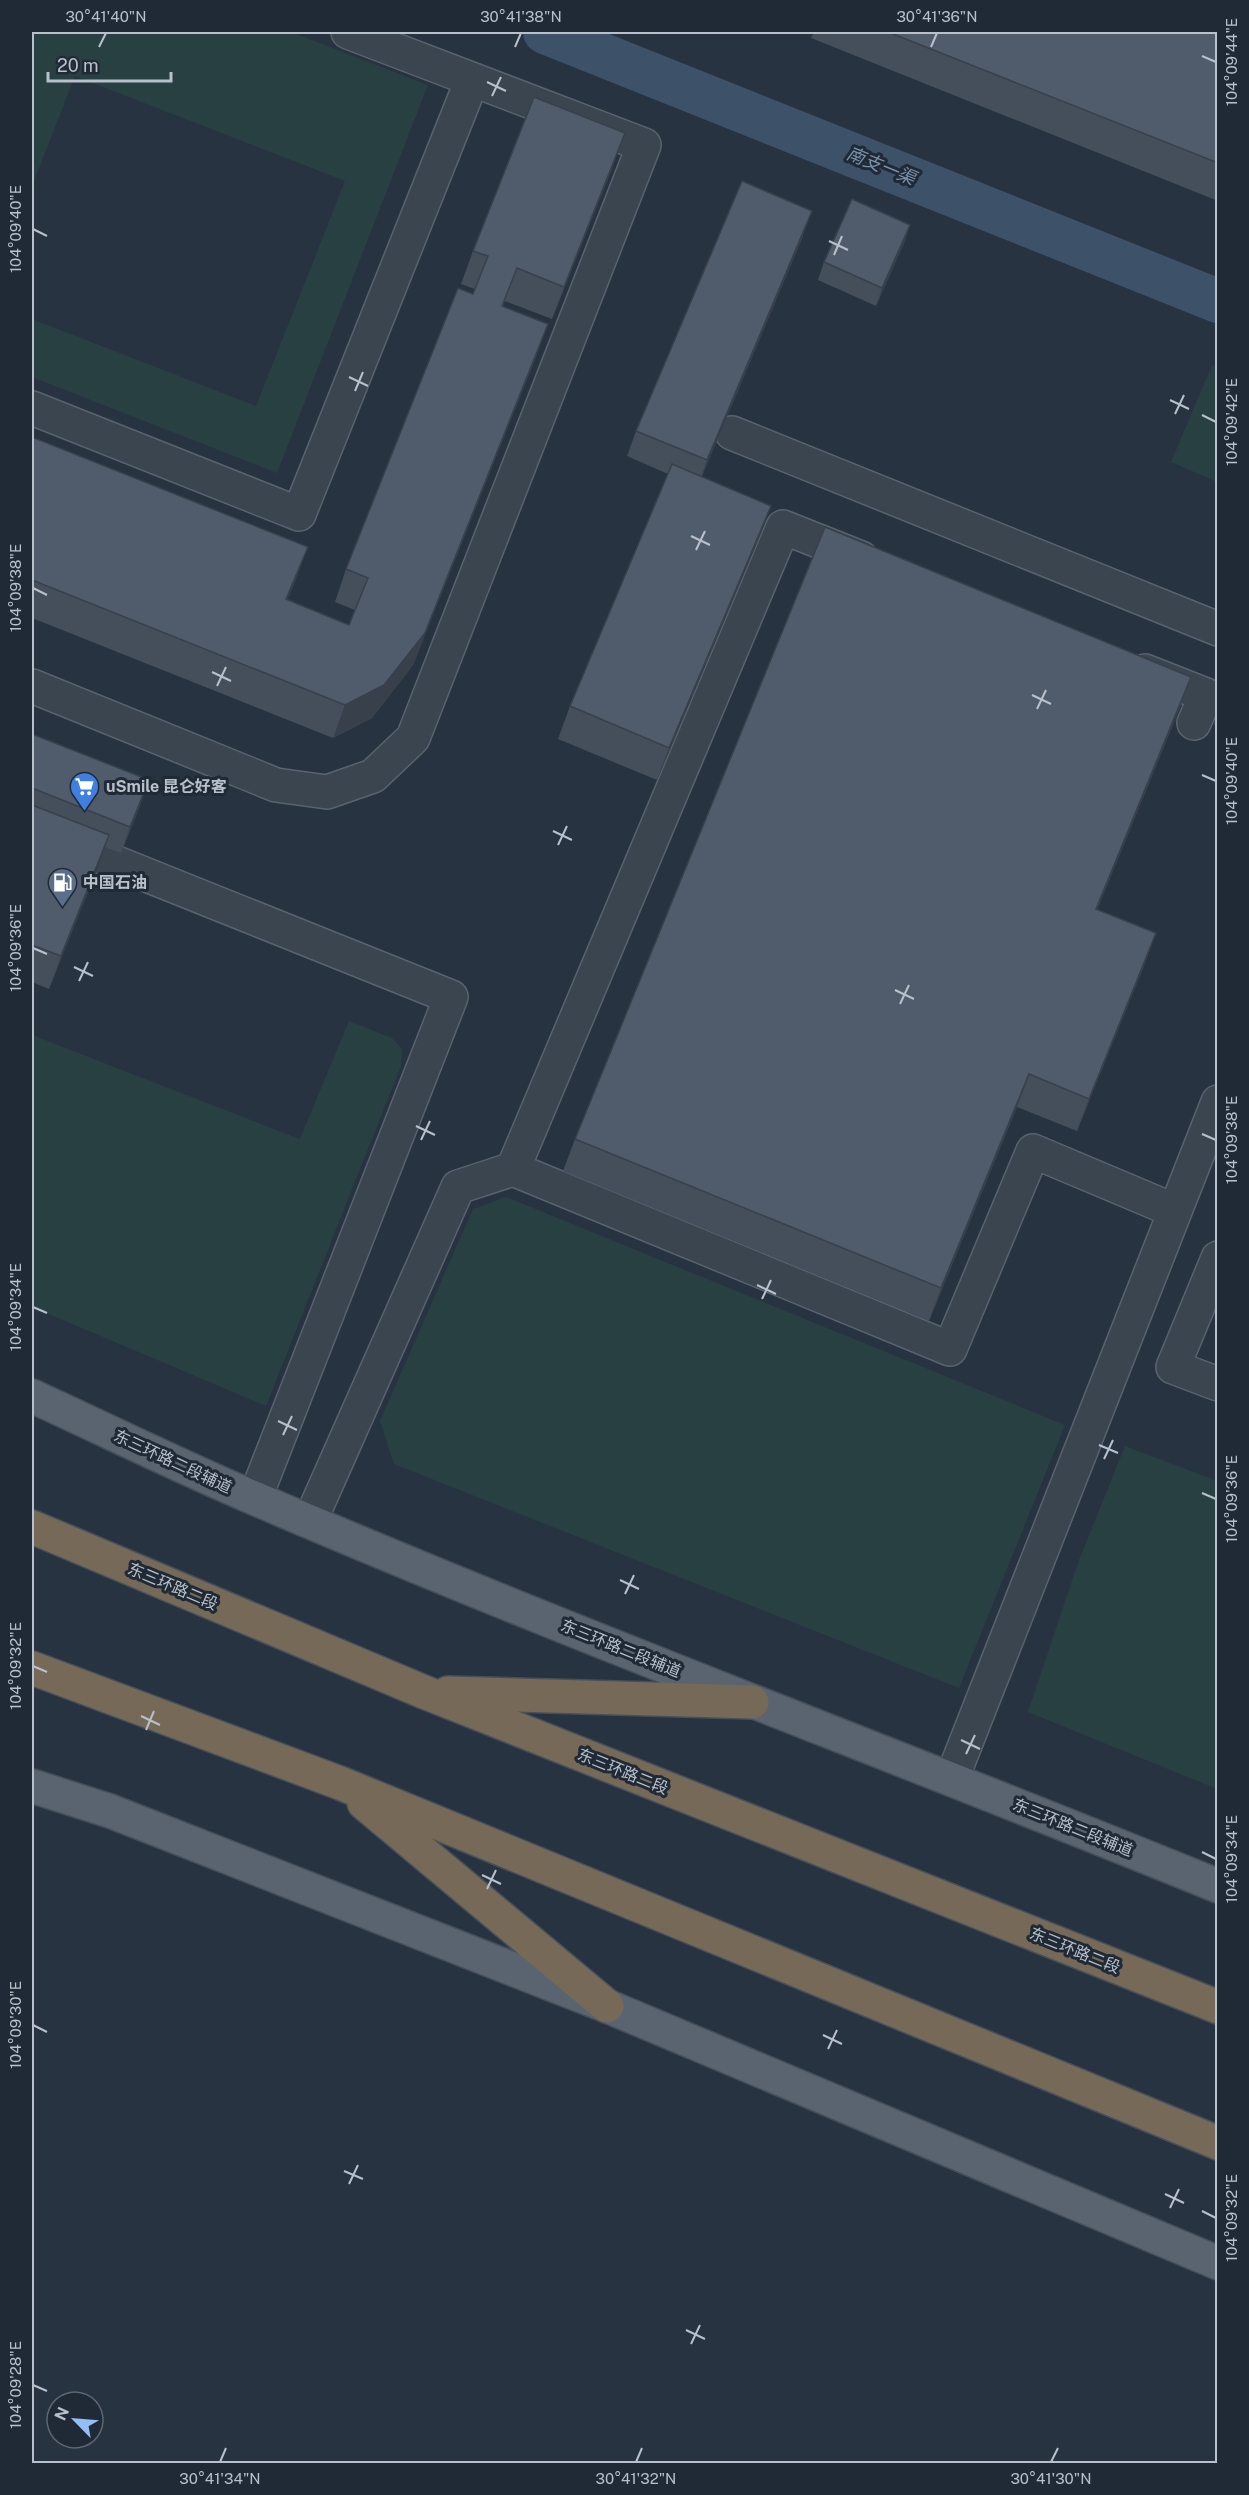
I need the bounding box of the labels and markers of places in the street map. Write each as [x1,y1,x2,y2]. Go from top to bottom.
supermarket icon: uSmile 昆仑好客 [69,770,101,812]
place label: uSmile 昆仑好客 [106,777,227,796]
fuel station icon: 中国石油 [46,866,78,908]
place label: 中国石油 [83,873,147,892]

